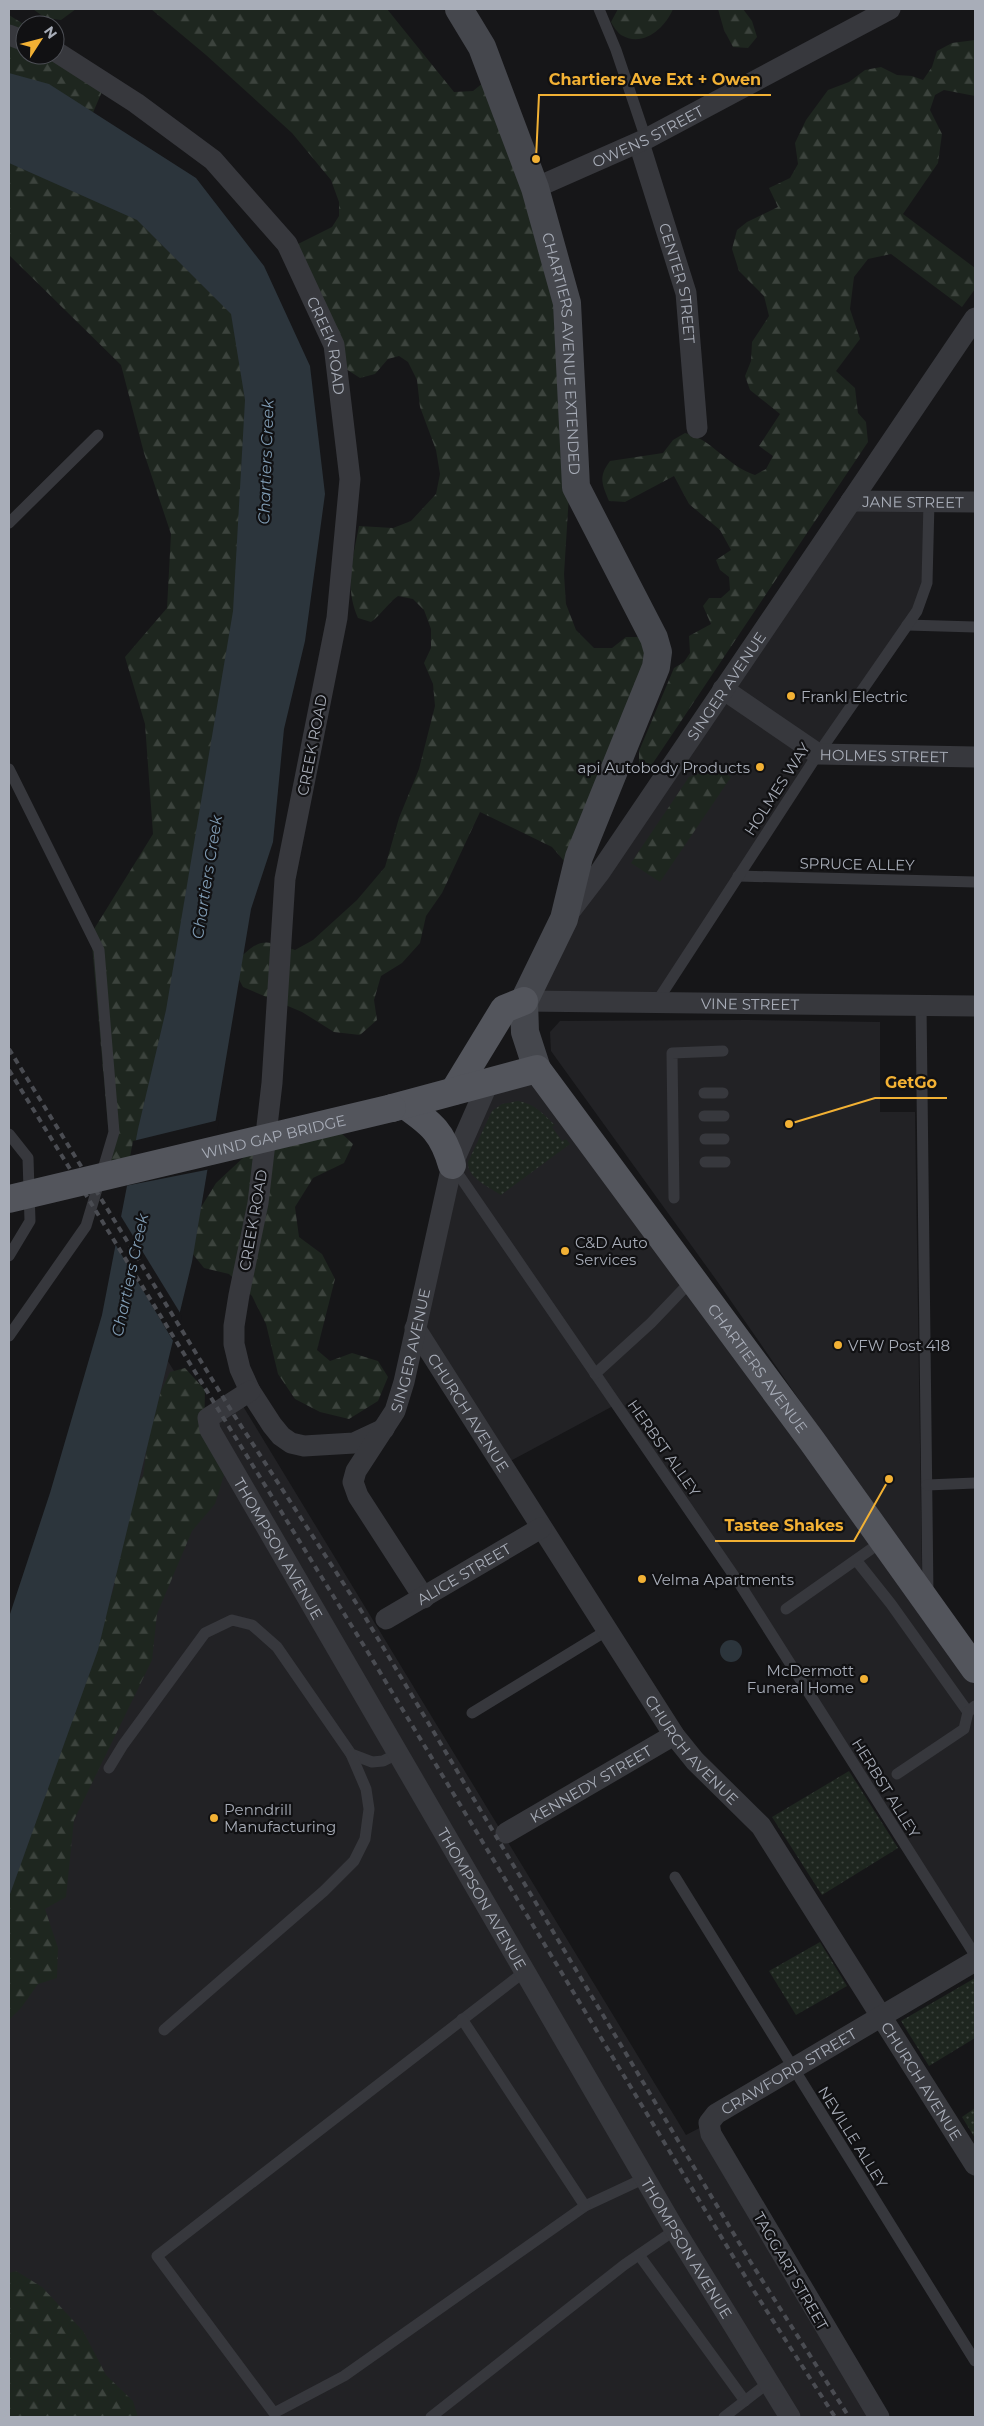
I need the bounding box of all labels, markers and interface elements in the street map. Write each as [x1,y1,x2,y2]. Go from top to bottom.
north arrow [15,15,65,65]
text: N [40,22,61,42]
callout: Chartiers Ave Ext + Owen [539,64,771,95]
text: Chartiers Ave Ext + Owen [549,70,761,89]
street label: OWENS STREET [589,101,707,171]
street label: CENTER STREET [655,220,700,345]
street label: CHARTIERS AVENUE EXTENDED [538,230,585,475]
street label: CREEK ROAD [303,293,349,396]
water label: Chartiers Creek [254,398,278,525]
street label: JANE STREET [861,492,964,511]
street label: SINGER AVENUE [683,628,769,744]
place label: Frankl Electric [801,687,908,706]
marker: Frankl Electric [785,690,797,702]
street label: CREEK ROAD [293,693,331,797]
street label: HOLMES WAY [740,739,814,839]
street label: HOLMES STREET [819,745,949,766]
place label: api Autobody Products [578,758,750,777]
marker: api Autobody Products [754,761,766,773]
water label: Chartiers Creek [188,812,226,940]
street label: SPRUCE ALLEY [799,853,915,875]
street label: VINE STREET [701,993,800,1014]
callout: GetGo [875,1067,947,1098]
text: GetGo [885,1073,937,1092]
street label: WIND GAP BRIDGE [200,1110,348,1162]
street label: CREEK ROAD [235,1168,271,1272]
water label: Chartiers Creek [108,1210,153,1338]
place label: C&D Auto Services [575,1233,648,1269]
marker: C&D Auto Services [559,1245,571,1257]
street label: SINGER AVENUE [386,1286,434,1415]
street label: CHARTIERS AVENUE [704,1300,812,1436]
place label: VFW Post 418 [848,1336,950,1355]
marker: VFW Post 418 [832,1339,844,1351]
street label: CHURCH AVENUE [424,1349,513,1475]
street label: HERBST ALLEY [624,1396,705,1500]
street label: THOMPSON AVENUE [230,1474,328,1623]
callout: Tastee Shakes [715,1510,854,1541]
text: Tastee Shakes [724,1516,844,1535]
street label: ALICE STREET [413,1538,514,1608]
place label: Velma Apartments [652,1570,794,1589]
marker: Velma Apartments [636,1573,648,1585]
place label: McDermott Funeral Home [747,1661,854,1697]
marker: McDermott Funeral Home [858,1673,870,1685]
street label: CHURCH AVENUE [641,1691,743,1808]
street label: HERBST ALLEY [848,1735,924,1842]
street label: KENNEDY STREET [526,1740,655,1827]
place label: Penndrill Manufacturing [224,1800,336,1836]
marker: Penndrill Manufacturing [208,1812,220,1824]
street label: THOMPSON AVENUE [434,1824,531,1973]
street label: CHURCH AVENUE [877,2018,967,2144]
street label: CRAWFORD STREET [717,2023,860,2119]
street label: NEVILLE ALLEY [814,2083,892,2192]
street label: THOMPSON AVENUE [637,2174,737,2322]
street label: TAGGART STREET [749,2209,833,2334]

